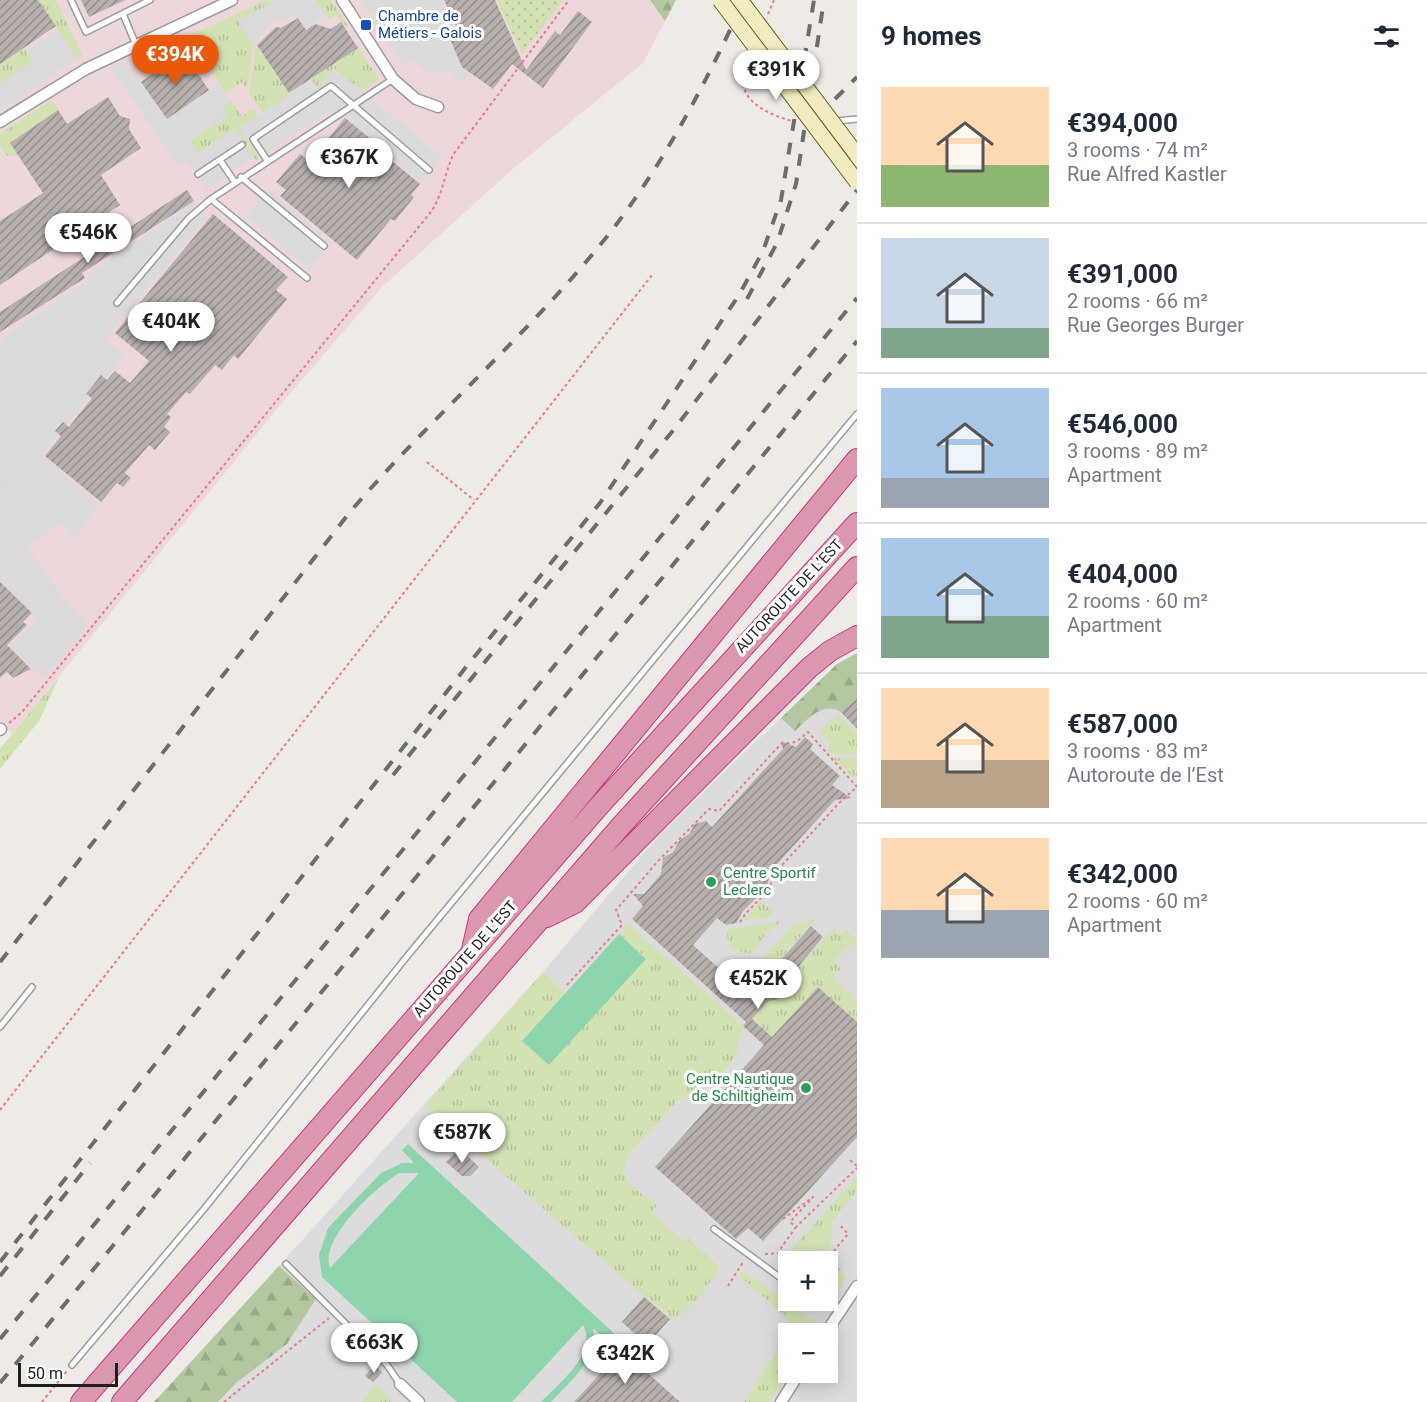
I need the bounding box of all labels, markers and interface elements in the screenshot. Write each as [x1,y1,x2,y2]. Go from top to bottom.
place label: Chambre de Métiers - Galois [378,7,482,42]
marker: Chambre de Métiers - Galois [359,18,373,32]
icon: filters [1370,20,1403,53]
text: 9 homes [881,21,982,51]
pin: €394K [133,35,217,86]
text: €394K [146,42,204,66]
pin: €391K [734,50,818,101]
text: €391K [747,57,805,81]
text: €394,000 [1067,108,1178,138]
icon: home [929,111,1001,183]
pin: €367K [307,138,391,189]
text: 3 rooms · 74 m² [1067,138,1208,162]
text: €367K [320,145,378,169]
text: Rue Alfred Kastler [1067,162,1227,186]
pin: €546K [46,213,130,264]
text: €546K [59,220,117,244]
text: €391,000 [1067,259,1178,289]
icon: home [929,262,1001,334]
text: 2 rooms · 66 m² [1067,289,1208,313]
pin: €404K [129,302,213,353]
text: €404K [142,309,200,333]
text: Rue Georges Burger [1067,313,1244,337]
text: €546,000 [1067,409,1178,439]
icon: home [929,412,1001,484]
text: 3 rooms · 89 m² [1067,439,1208,463]
text: Apartment [1067,463,1162,487]
street label: AUTOROUTE DE L’EST [732,536,846,656]
text: €404,000 [1067,559,1178,589]
icon: home [929,562,1001,634]
text: 2 rooms · 60 m² [1067,589,1208,613]
text: Apartment [1067,613,1162,637]
text: €587,000 [1067,709,1178,739]
icon: home [929,712,1001,784]
text: 3 rooms · 83 m² [1067,739,1208,763]
text: Autoroute de l’Est [1067,763,1224,787]
text: €342,000 [1067,859,1178,889]
icon: home [929,862,1001,934]
place label: Centre Sportif Leclerc [723,864,816,899]
marker: Centre Sportif Leclerc [704,875,718,889]
text: 2 rooms · 60 m² [1067,889,1208,913]
street label: AUTOROUTE DE L’EST [409,897,521,1021]
text: Apartment [1067,913,1162,937]
pin: €452K [716,959,800,1010]
text: €452K [729,966,787,990]
place label: Centre Nautique de Schiltigheim [686,1070,794,1105]
marker: Centre Nautique de Schiltigheim [799,1081,813,1095]
pin: €587K [420,1113,504,1164]
text: €587K [433,1120,491,1144]
map controls [778,1251,838,1383]
button: + [778,1251,838,1311]
pin: €663K [332,1323,416,1374]
button: − [778,1323,838,1383]
text: €663K [345,1330,403,1354]
pin: €342K [583,1334,667,1385]
text: €342K [596,1341,654,1365]
scale bar [18,1360,118,1388]
text: 50 m [27,1364,63,1383]

